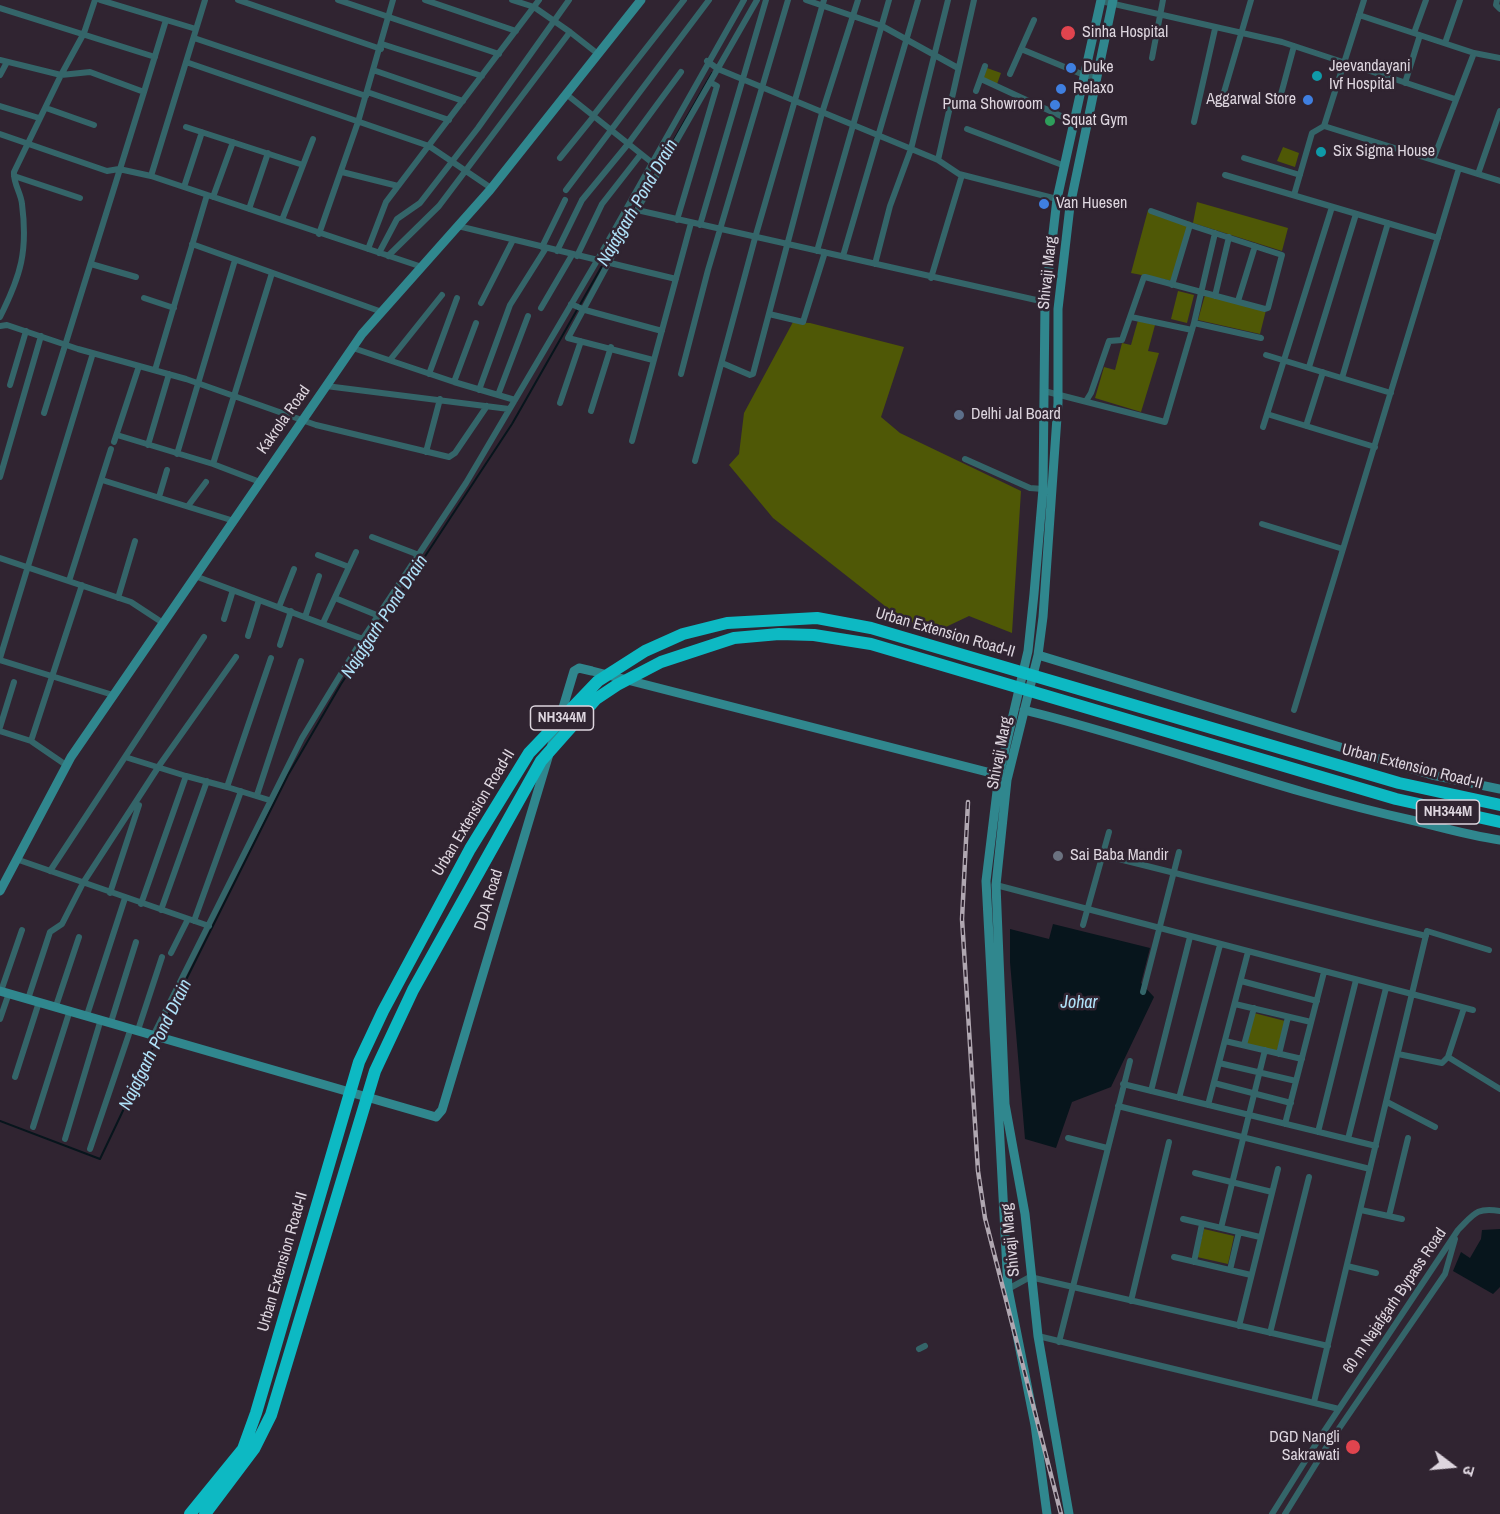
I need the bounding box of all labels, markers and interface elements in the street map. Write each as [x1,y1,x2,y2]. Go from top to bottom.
place label: Sinha Hospital [1082,23,1168,43]
marker: Sinha Hospital [1059,24,1077,42]
place label: Jeevandayani Ivf Hospital [1329,57,1411,95]
place label: Duke [1083,58,1114,78]
marker: Duke [1064,61,1078,75]
marker: Jeevandayani Ivf Hospital [1310,69,1324,83]
place label: Relaxo [1073,79,1114,99]
marker: Relaxo [1054,82,1068,96]
place label: Aggarwal Store [1206,90,1296,110]
marker: Aggarwal Store [1301,93,1315,107]
place label: Puma Showroom [942,95,1043,115]
marker: Puma Showroom [1048,98,1062,112]
place label: Squat Gym [1062,111,1128,131]
marker: Squat Gym [1043,114,1057,128]
water label: Najafgarh Pond Drain [593,136,683,270]
place label: Six Sigma House [1333,142,1435,162]
marker: Six Sigma House [1314,145,1328,159]
place label: Van Huesen [1056,194,1127,214]
marker: Van Huesen [1037,197,1051,211]
street label: Shivaji Marg [1035,235,1061,311]
street label: Kakrola Road [253,382,315,458]
place label: Delhi Jal Board [971,405,1061,425]
marker: Delhi Jal Board [952,408,966,422]
water label: Najafgarh Pond Drain [337,551,433,683]
street label: Urban Extension Road-II [873,604,1017,662]
road number: NH344M [530,706,594,730]
street label: Shivaji Marg [984,715,1016,791]
street label: Urban Extension Road-II [1340,740,1484,794]
street label: Urban Extension Road-II [429,746,519,880]
road number: NH344M [1416,800,1480,824]
place label: Sai Baba Mandir [1070,846,1168,866]
marker: Sai Baba Mandir [1051,849,1065,863]
street label: DDA Road [471,867,507,933]
water label: Najafgarh Pond Drain [115,976,197,1114]
water label: Johar [1061,992,1097,1014]
street label: Urban Extension Road-II [254,1190,312,1334]
street label: Shivaji Marg [998,1202,1024,1278]
street label: 60 m Najafgarh Bypass Road [1339,1225,1451,1377]
place label: DGD Nangli Sakrawati [1269,1428,1340,1466]
north arrow [1422,1436,1482,1496]
marker: DGD Nangli Sakrawati [1344,1438,1362,1456]
text: उ [1457,1463,1481,1478]

